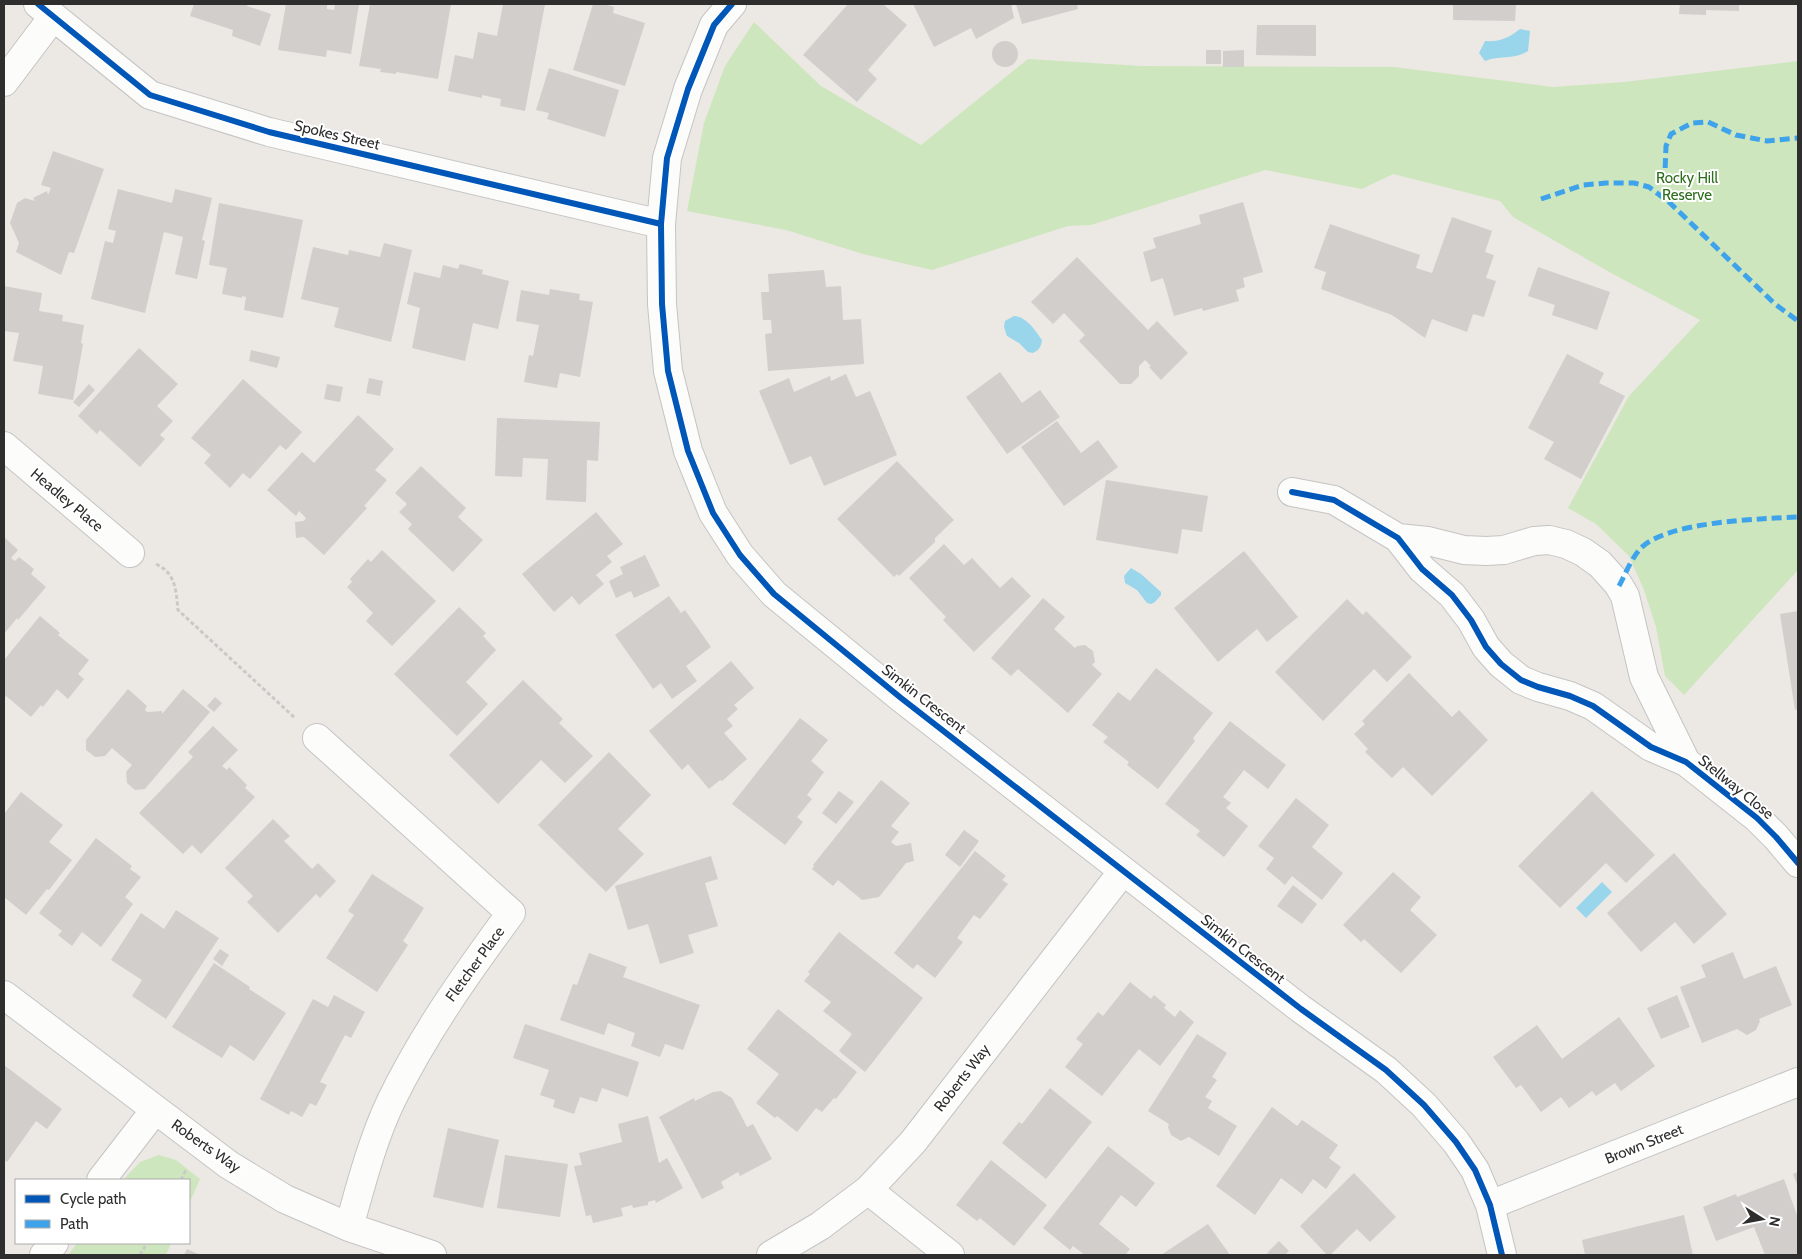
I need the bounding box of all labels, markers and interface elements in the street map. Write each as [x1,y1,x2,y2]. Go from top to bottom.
street label: Spokes Street [292,116,382,154]
park label: Rocky Hill Reserve [1656,169,1719,204]
street label: Headley Place [27,464,107,536]
street label: Simkin Crescent [878,661,970,737]
street label: Stellway Close [1695,751,1778,823]
street label: Simkin Crescent [1197,911,1289,987]
street label: Fletcher Place [442,923,508,1005]
street label: Roberts Way [930,1040,994,1115]
street label: Roberts Way [168,1116,244,1177]
street label: Brown Street [1602,1120,1686,1168]
legend [15,1179,190,1244]
text: Cycle path [60,1190,126,1208]
north arrow [1737,1194,1787,1244]
text: Path [60,1215,89,1233]
text: N [1765,1215,1785,1228]

